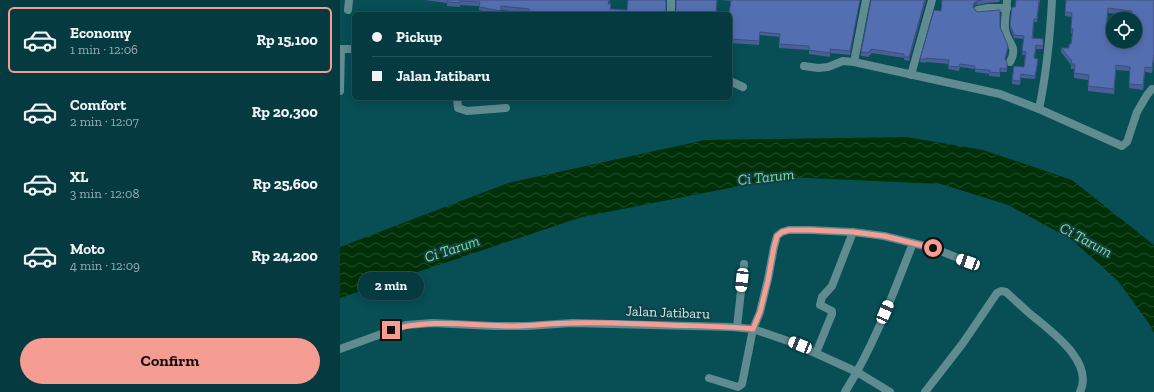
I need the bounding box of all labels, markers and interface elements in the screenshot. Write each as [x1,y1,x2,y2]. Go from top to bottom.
map controls [1106,12,1142,48]
button: locate [1106,12,1142,48]
icon: car [22,22,58,58]
text: Economy [70,24,131,42]
text: Pickup [396,28,442,46]
text: Rp 15,100 [256,31,318,49]
text: 1 min · 12:06 [70,42,138,57]
text: Jalan Jatibaru [396,67,490,85]
icon: car [22,94,58,130]
text: Comfort [70,96,126,114]
text: Rp 20,300 [252,103,318,121]
text: 2 min · 12:07 [70,114,139,129]
water label: Ci Tarum [737,165,795,189]
icon: car [22,166,58,202]
text: XL [70,168,88,186]
text: Rp 25,600 [253,175,318,193]
text: 3 min · 12:08 [70,186,139,201]
water label: Ci Tarum [1057,219,1115,261]
water label: Ci Tarum [422,232,482,266]
icon: car [22,238,58,274]
route start [924,239,942,257]
text: Moto [70,240,105,258]
text: Rp 24,200 [252,247,318,265]
car [955,252,981,272]
text: 4 min · 12:09 [70,258,140,273]
car [735,267,749,293]
callout: 2 min [358,272,424,300]
text: 2 min [375,278,407,293]
car [875,299,895,325]
street label: Jalan Jatibaru [626,303,710,322]
route end [382,321,400,339]
car [787,335,813,355]
button: Confirm [20,338,320,384]

